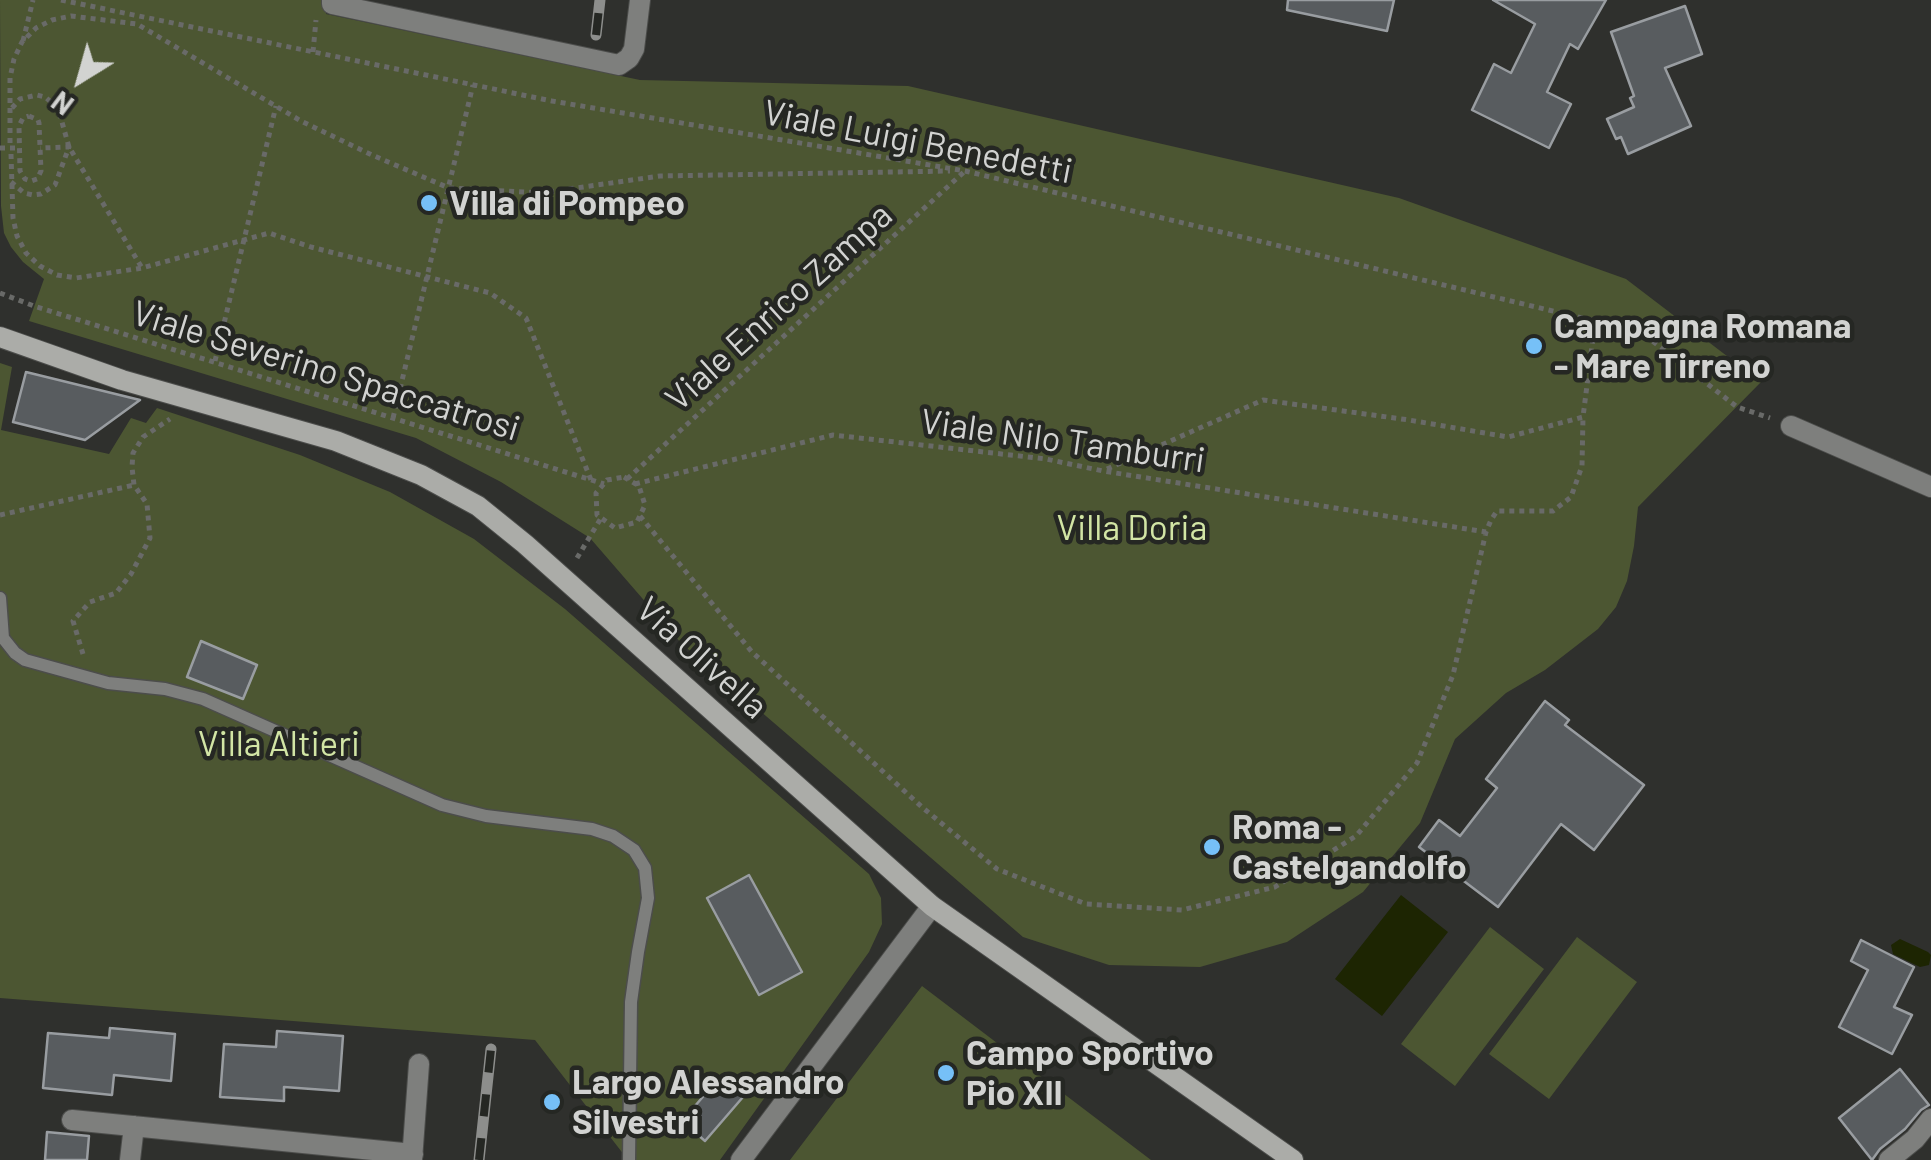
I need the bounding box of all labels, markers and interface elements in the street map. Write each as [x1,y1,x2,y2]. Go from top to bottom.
north arrow [30,30,130,130]
text: N [44,85,80,123]
street label: Viale Luigi Benedetti [760,92,1076,192]
place label: Villa di Pompeo [449,182,685,224]
marker: Villa di Pompeo [418,192,440,214]
street label: Viale Enrico Zampa [657,194,901,420]
street label: Viale Severino Spaccatrosi [127,292,525,450]
place label: Campagna Romana - Mare Tirreno [1554,305,1851,387]
marker: Campagna Romana - Mare Tirreno [1523,335,1545,357]
street label: Viale Nilo Tamburri [918,400,1208,482]
park label: Villa Doria [1057,507,1207,549]
street label: Via Olivella [628,588,776,728]
park label: Villa Altieri [198,723,360,765]
place label: Roma - Castelgandolfo [1232,806,1467,888]
marker: Roma - Castelgandolfo [1201,836,1223,858]
place label: Campo Sportivo Pio XII [966,1032,1214,1114]
place label: Largo Alessandro Silvestri [572,1061,845,1143]
marker: Campo Sportivo Pio XII [935,1062,957,1084]
marker: Largo Alessandro Silvestri [541,1091,563,1113]

